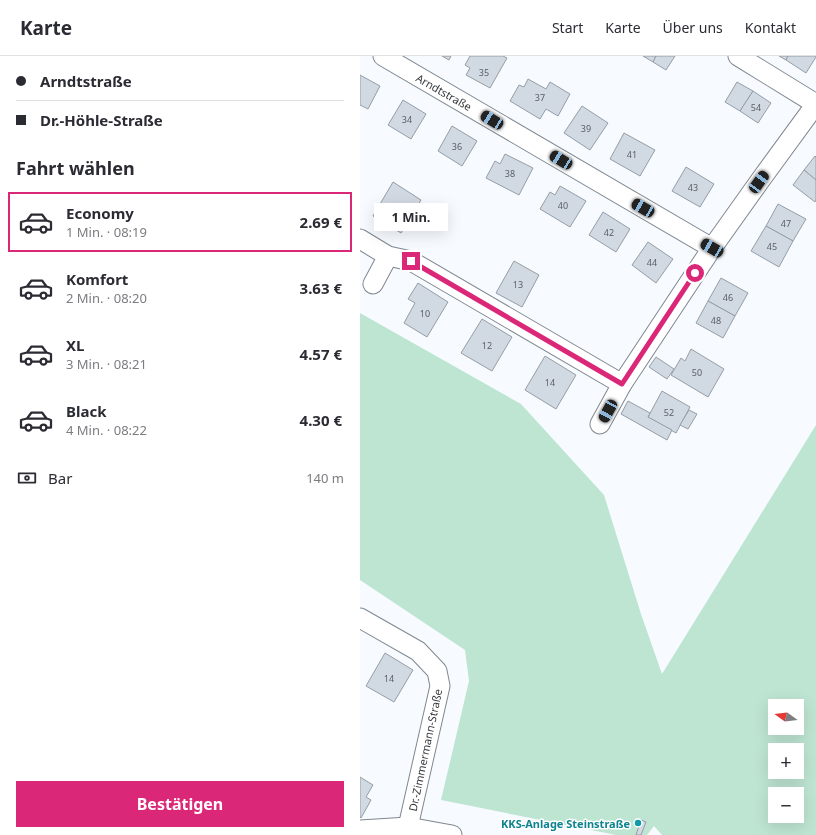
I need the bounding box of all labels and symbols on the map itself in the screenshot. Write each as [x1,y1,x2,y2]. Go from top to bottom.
house number: 35 [479,66,489,79]
street label: Arndtstraße [413,70,475,114]
house number: 37 [535,91,545,104]
house number: 54 [751,101,761,114]
car [479,109,505,131]
house number: 34 [402,113,412,126]
house number: 39 [581,122,591,135]
house number: 36 [452,140,462,153]
house number: 41 [627,148,637,161]
car [548,149,574,171]
house number: 38 [505,167,515,180]
car [747,169,771,195]
house number: 43 [688,181,698,194]
car [630,197,656,219]
house number: 40 [558,199,568,212]
callout: 1 Min. [374,203,448,231]
house number: 47 [781,217,791,230]
house number: 42 [604,226,614,239]
car [699,237,725,259]
house number: 45 [767,240,777,253]
route end [402,252,420,270]
house number: 44 [647,256,657,269]
route start [686,264,704,282]
house number: 13 [513,278,523,291]
house number: 46 [723,291,733,304]
house number: 10 [420,307,430,320]
house number: 48 [711,314,721,327]
house number: 12 [482,339,492,352]
house number: 50 [692,366,702,379]
house number: 14 [545,376,555,389]
car [597,398,619,424]
house number: 52 [664,406,674,419]
house number: 14 [384,672,394,685]
street label: Dr.-Zimmermann-Straße [405,687,445,813]
north arrow [768,699,804,735]
place label: KKS-Anlage Steinstraße [501,816,630,831]
marker: KKS-Anlage Steinstraße [633,818,643,828]

